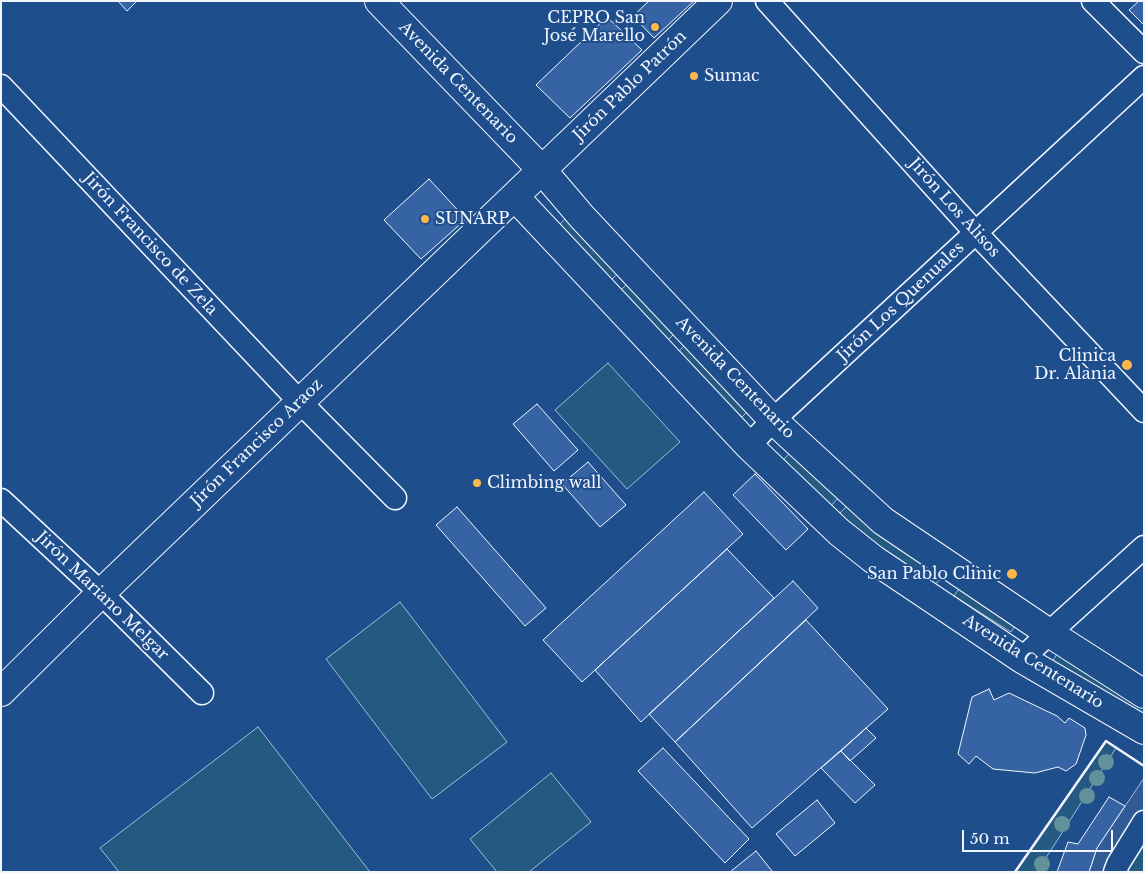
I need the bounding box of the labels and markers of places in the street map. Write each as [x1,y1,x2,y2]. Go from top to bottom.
place label: CEPRO San José Marello [544,8,645,46]
marker: CEPRO San José Marello [649,21,661,33]
place label: Sumac [704,66,760,86]
marker: Sumac [688,70,700,82]
place label: SUNARP [435,209,509,229]
marker: SUNARP [419,213,431,225]
place label: Clinica Dr. Alania [1034,346,1116,384]
marker: Clinica Dr. Alania [1120,358,1134,372]
place label: Climbing wall [487,473,602,493]
marker: Climbing wall [471,477,483,489]
place label: San Pablo Clinic [867,564,1001,584]
marker: San Pablo Clinic [1005,567,1019,581]

